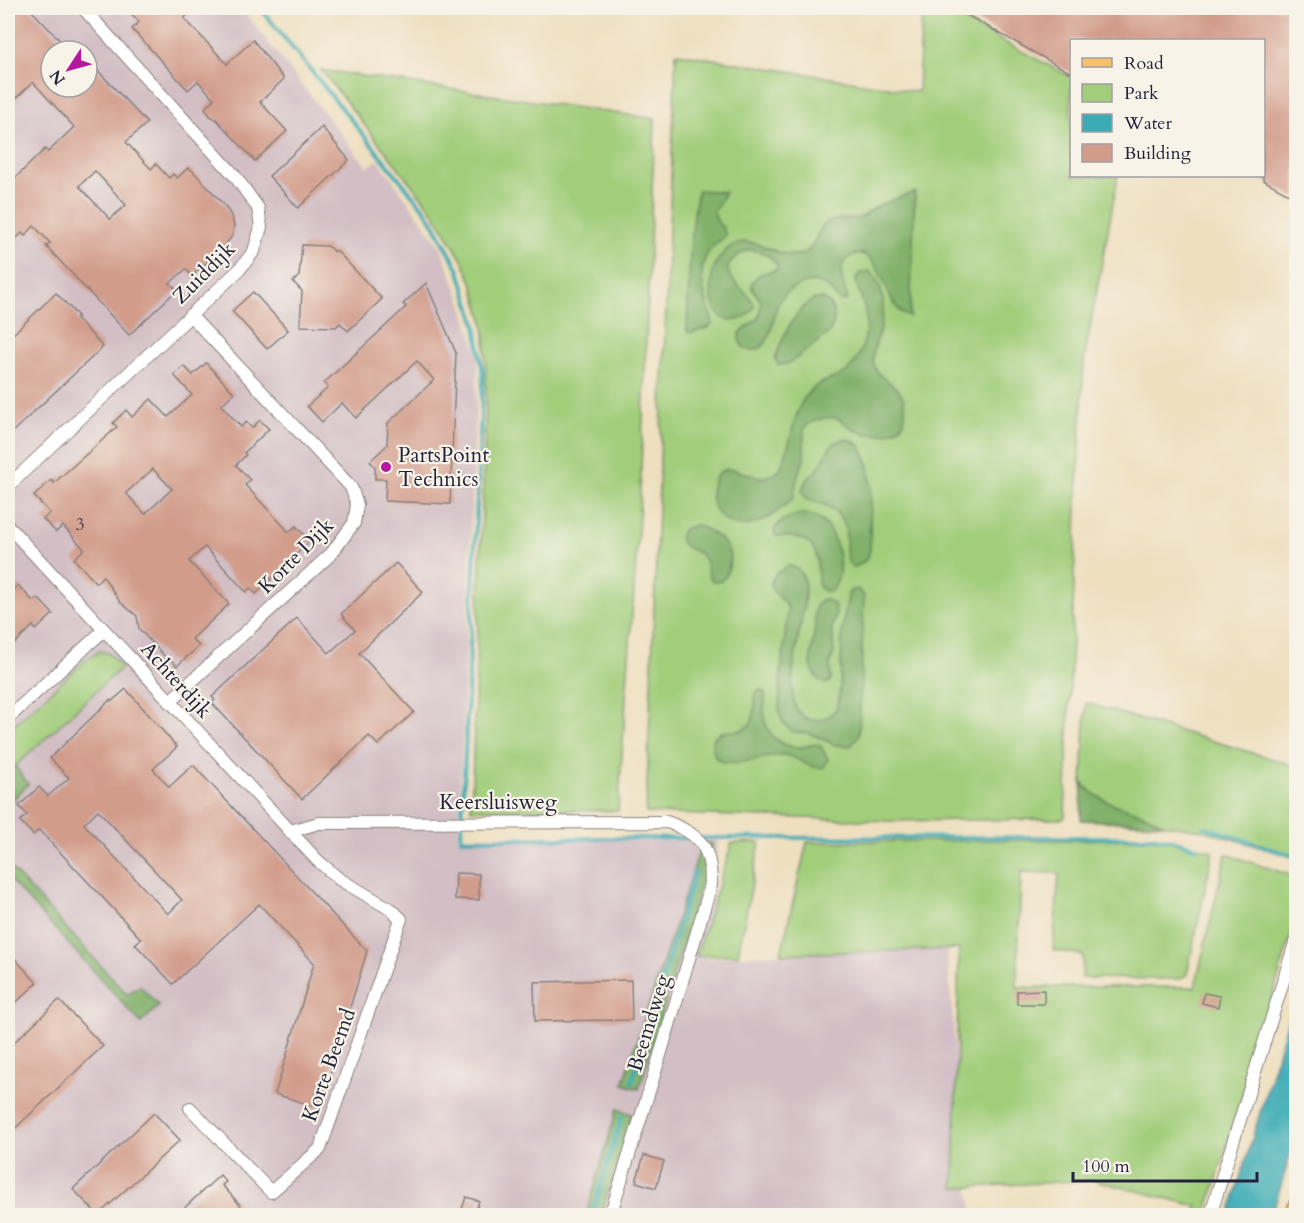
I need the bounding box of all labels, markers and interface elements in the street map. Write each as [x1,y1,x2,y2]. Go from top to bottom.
north arrow [39,39,99,99]
legend [1070,39,1265,177]
text: Road [1124,51,1164,76]
text: N [45,65,71,89]
text: Park [1124,81,1159,106]
text: Water [1123,111,1173,136]
text: Building [1124,141,1192,166]
street label: Zuiddijk [166,235,242,311]
place label: PartsPoint Technics [398,441,489,494]
marker: PartsPoint Technics [379,460,393,474]
street label: Korte Dijk [252,511,341,600]
house number: 3 [75,512,85,537]
street label: Achterdijk [134,635,219,725]
street label: Keersluisweg [439,788,557,817]
street label: Beemdweg [620,971,678,1075]
street label: Korte Beemd [295,1004,363,1126]
scale bar [1073,1145,1258,1183]
text: 100 m [1082,1154,1130,1179]

